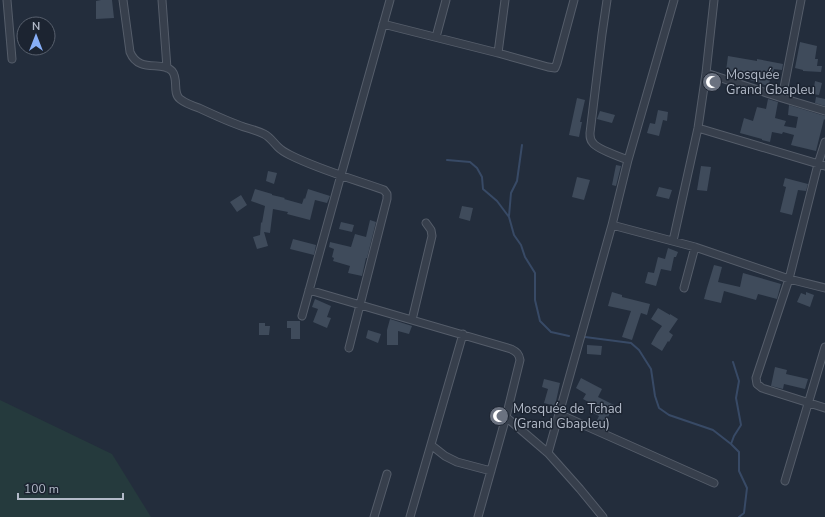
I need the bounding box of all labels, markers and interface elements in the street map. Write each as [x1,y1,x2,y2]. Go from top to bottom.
north arrow [16,16,56,56]
text: N [32,19,40,34]
place label: Mosquée Grand Gbapleu [726,66,815,99]
mosque icon: Mosquée Grand Gbapleu [701,71,723,93]
place label: Mosquée de Tchad (Grand Gbapleu) [513,400,622,433]
mosque icon: Mosquée de Tchad (Grand Gbapleu) [488,405,510,427]
scale bar [18,475,123,501]
text: 100 m [24,481,59,497]

